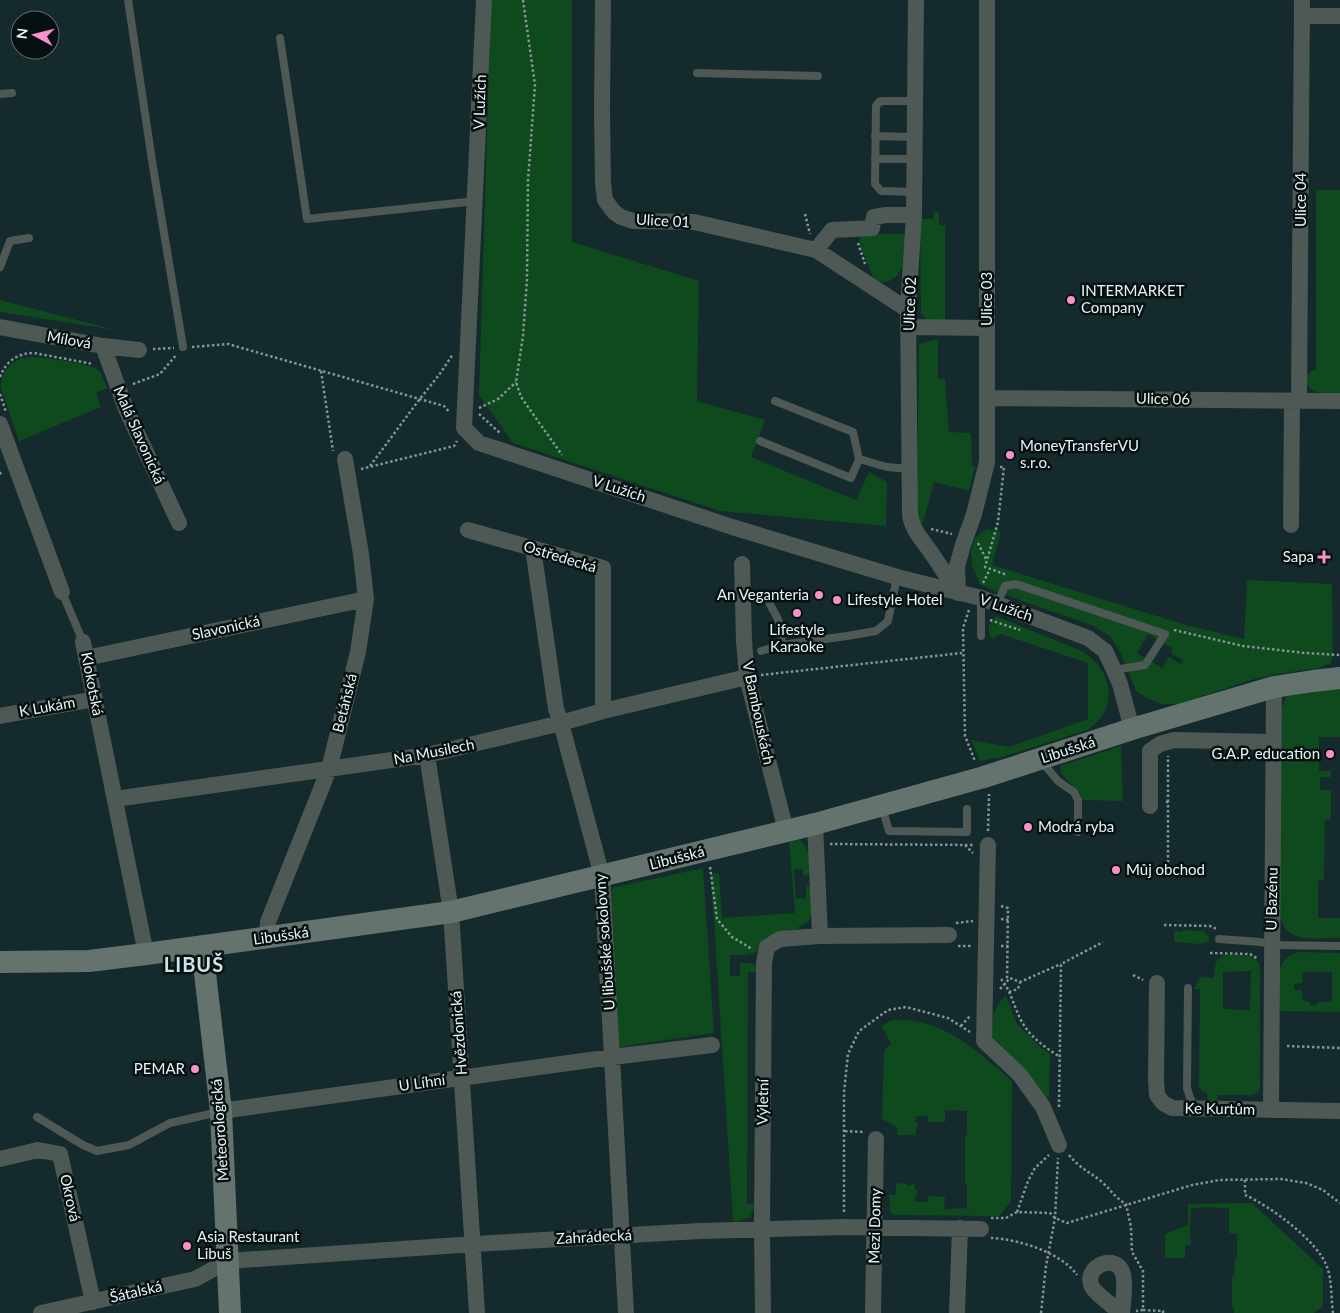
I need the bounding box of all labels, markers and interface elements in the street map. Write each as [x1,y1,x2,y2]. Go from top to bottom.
north arrow [10,10,60,60]
text: N [13,27,31,40]
street label: V Lužích [469,74,489,130]
street label: Ulice 04 [1291,173,1309,227]
street label: Ulice 01 [636,210,691,230]
street label: Ulice 03 [977,272,995,326]
street label: Ulice 02 [899,277,919,331]
place label: INTERMARKET Company [1081,281,1185,316]
marker: INTERMARKET Company [1065,294,1077,306]
street label: Mílová [46,326,93,352]
street label: Malá Slavonická [110,383,170,486]
street label: Ulice 06 [1136,389,1191,407]
place label: MoneyTransferVU s.r.o. [1020,436,1139,471]
marker: MoneyTransferVU s.r.o. [1004,449,1016,461]
street label: V Lužích [590,471,648,505]
street label: Ostředecká [522,536,599,576]
place label: Sapa [1283,547,1314,565]
marker: Sapa [1318,551,1330,563]
place label: An Veganteria [717,585,809,603]
marker: An Veganteria [813,589,825,601]
place label: Lifestyle Hotel [847,590,943,608]
street label: V Lužích [977,590,1035,625]
marker: Lifestyle Hotel [831,594,843,606]
marker: Lifestyle Karaoke [791,607,803,619]
street label: Slavonická [190,611,261,643]
place label: Lifestyle Karaoke [769,620,825,655]
street label: Klokotská [78,650,108,717]
street label: V Bambouskách [739,659,779,766]
street label: Betáňská [328,671,360,734]
street label: K Lukám [17,692,76,720]
street label: Libušská [1038,732,1097,766]
street label: Na Musilech [392,734,476,768]
place label: G.A.P. education [1212,744,1320,762]
marker: G.A.P. education [1324,748,1336,760]
place label: Modrá ryba [1038,817,1114,835]
marker: Modrá ryba [1022,821,1034,833]
street label: Libušská [647,842,706,873]
place label: Můj obchod [1126,860,1205,878]
marker: Můj obchod [1110,864,1122,876]
street label: U Bazénu [1261,867,1281,931]
street label: U libušské sokolovny [590,873,618,1011]
street label: Libušská [252,922,310,948]
district label: LIBUŠ [164,952,224,976]
street label: Hvězdonická [446,990,470,1076]
place label: PEMAR [134,1059,186,1077]
marker: PEMAR [189,1063,201,1075]
street label: U Líhní [397,1070,448,1094]
street label: Výletní [753,1077,771,1125]
street label: Meteorologická [206,1078,232,1182]
street label: Ke Kurtům [1185,1098,1255,1118]
street label: Okrová [57,1172,85,1223]
street label: Mezi Domy [864,1188,884,1264]
street label: Zahrádecká [555,1225,632,1247]
place label: Asia Restaurant Libuš [197,1227,300,1262]
marker: Asia Restaurant Libuš [181,1240,193,1252]
street label: Šátalská [108,1276,164,1306]

